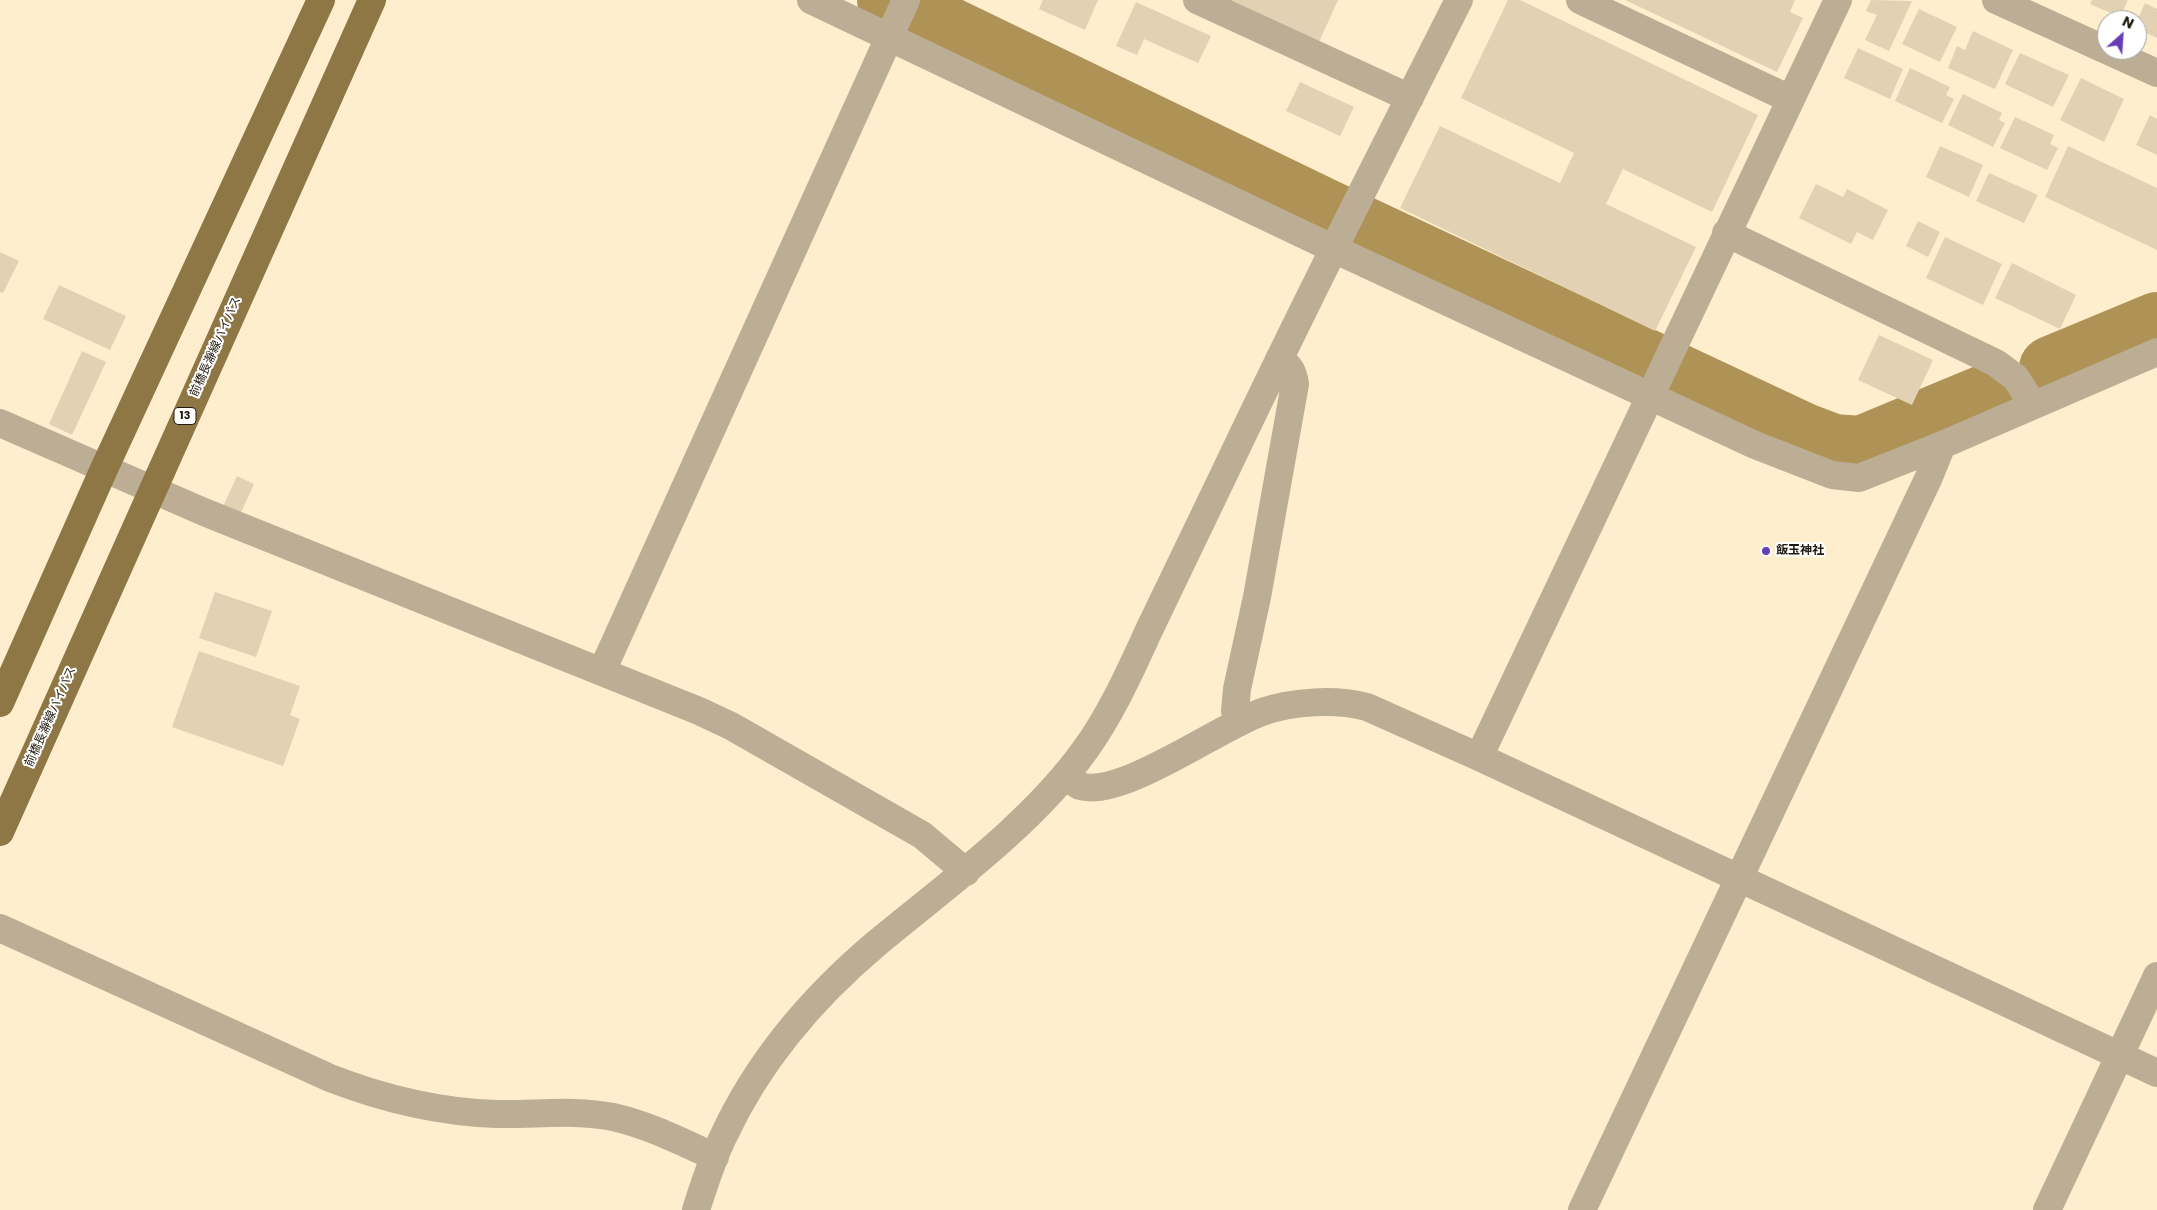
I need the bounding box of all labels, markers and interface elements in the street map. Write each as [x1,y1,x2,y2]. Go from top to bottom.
north arrow [2097,10,2147,60]
text: N [2119,11,2137,34]
street label: 前橋長瀞線バイパス [187,295,245,399]
road number: 13 [174,408,196,424]
place label: 飯玉神社 [1776,544,1824,558]
marker: 飯玉神社 [1760,545,1772,557]
street label: 前橋長瀞線バイパス [22,665,80,769]

